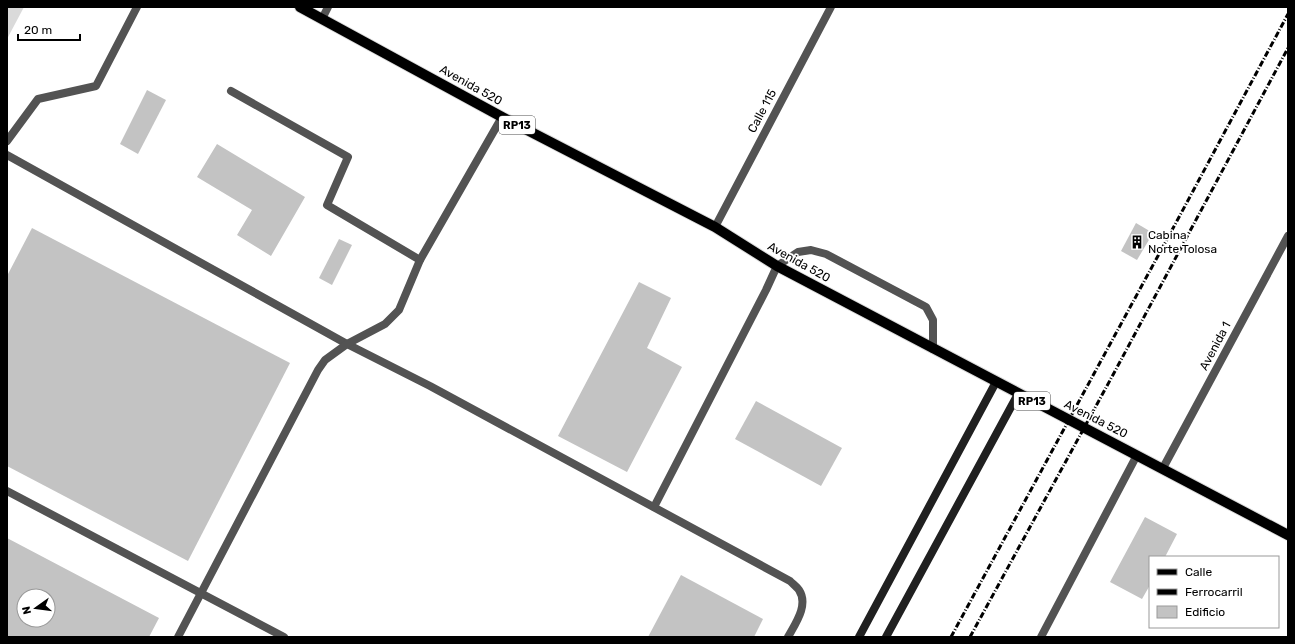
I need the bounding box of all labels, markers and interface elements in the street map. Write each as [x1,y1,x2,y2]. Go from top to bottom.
scale bar [18,16,80,42]
text: 20 m [24,23,52,37]
street label: Avenida 520 [437,62,505,108]
street label: Calle 115 [745,87,779,135]
road number: RP13 [499,116,535,134]
place label: Cabina Norte Tolosa [1148,228,1217,256]
building icon: Cabina Norte Tolosa [1129,234,1145,250]
street label: Avenida 520 [765,239,833,285]
street label: Avenida 1 [1196,319,1234,373]
road number: RP13 [1014,392,1050,410]
street label: Avenida 520 [1062,397,1130,441]
legend [1149,556,1279,628]
text: Calle [1185,565,1212,579]
text: Ferrocarril [1185,585,1243,599]
north arrow [16,588,56,628]
text: N [19,605,34,616]
text: Edificio [1185,605,1225,619]

